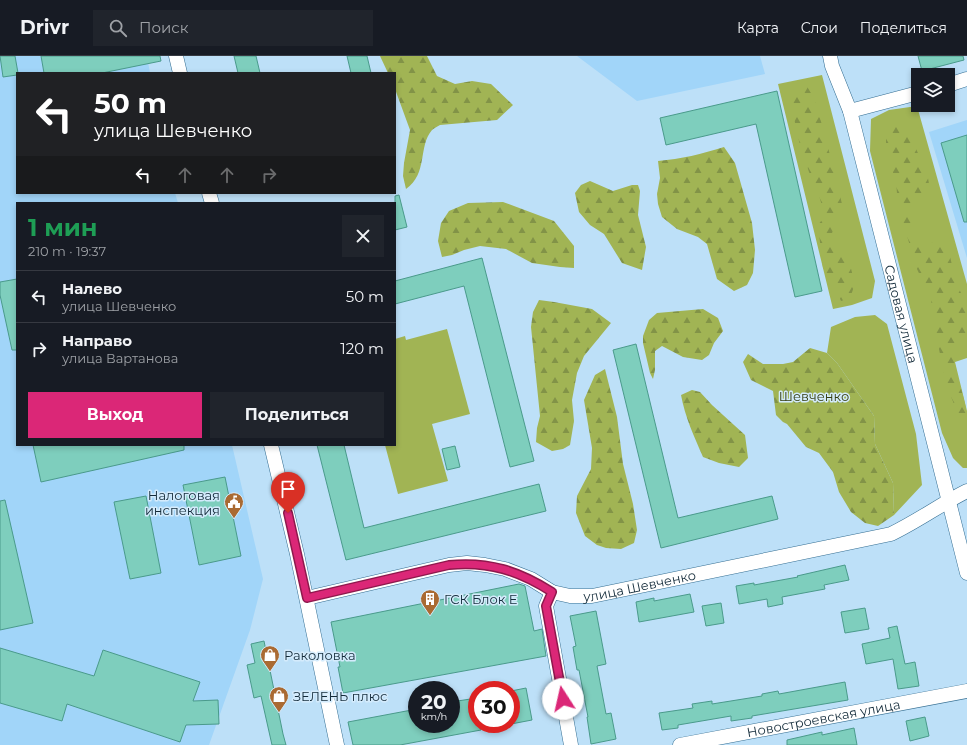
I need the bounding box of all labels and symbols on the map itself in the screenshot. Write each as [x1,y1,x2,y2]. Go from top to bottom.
street label: Садовая улица [881,263,922,365]
park label: Шевченко [779,388,849,404]
pin [271,472,305,513]
place label: Налоговая инспекция [145,487,220,518]
public building icon: Налоговая инспекция [223,491,245,519]
street label: улица Шевченко [582,567,697,604]
building icon: ГСК Блок Е [419,588,441,616]
place label: ГСК Блок Е [444,591,517,607]
shop icon: Раколовка [259,644,281,672]
place label: Раколовка [284,647,356,663]
position arrow [542,678,584,720]
speed limit sign: 30 [468,681,520,733]
shop icon: ЗЕЛЕНЬ плюс [268,685,290,713]
place label: ЗЕЛЕНЬ плюс [293,688,387,704]
street label: Новостроевская улица [745,696,902,740]

